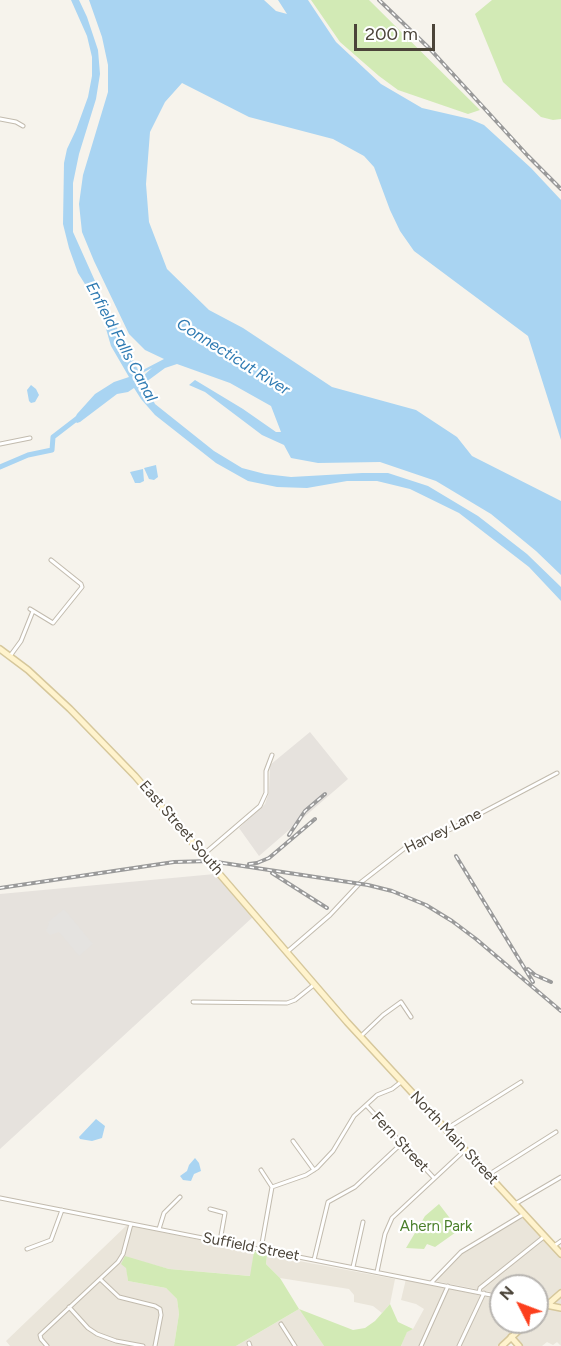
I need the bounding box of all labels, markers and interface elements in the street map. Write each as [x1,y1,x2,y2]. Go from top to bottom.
scale bar [357,12,438,50]
text: 200 m [365,23,418,45]
water label: Enfield Falls Canal [81,279,161,405]
water label: Connecticut River [173,314,293,400]
street label: East Street South [135,777,227,879]
street label: Harvey Lane [402,805,484,857]
street label: North Main Street [406,1088,502,1188]
street label: Fern Street [368,1108,432,1176]
park label: Ahern Park [400,1218,472,1236]
street label: Suffield Street [201,1229,301,1265]
north arrow [489,1274,549,1334]
text: N [496,1282,518,1304]

